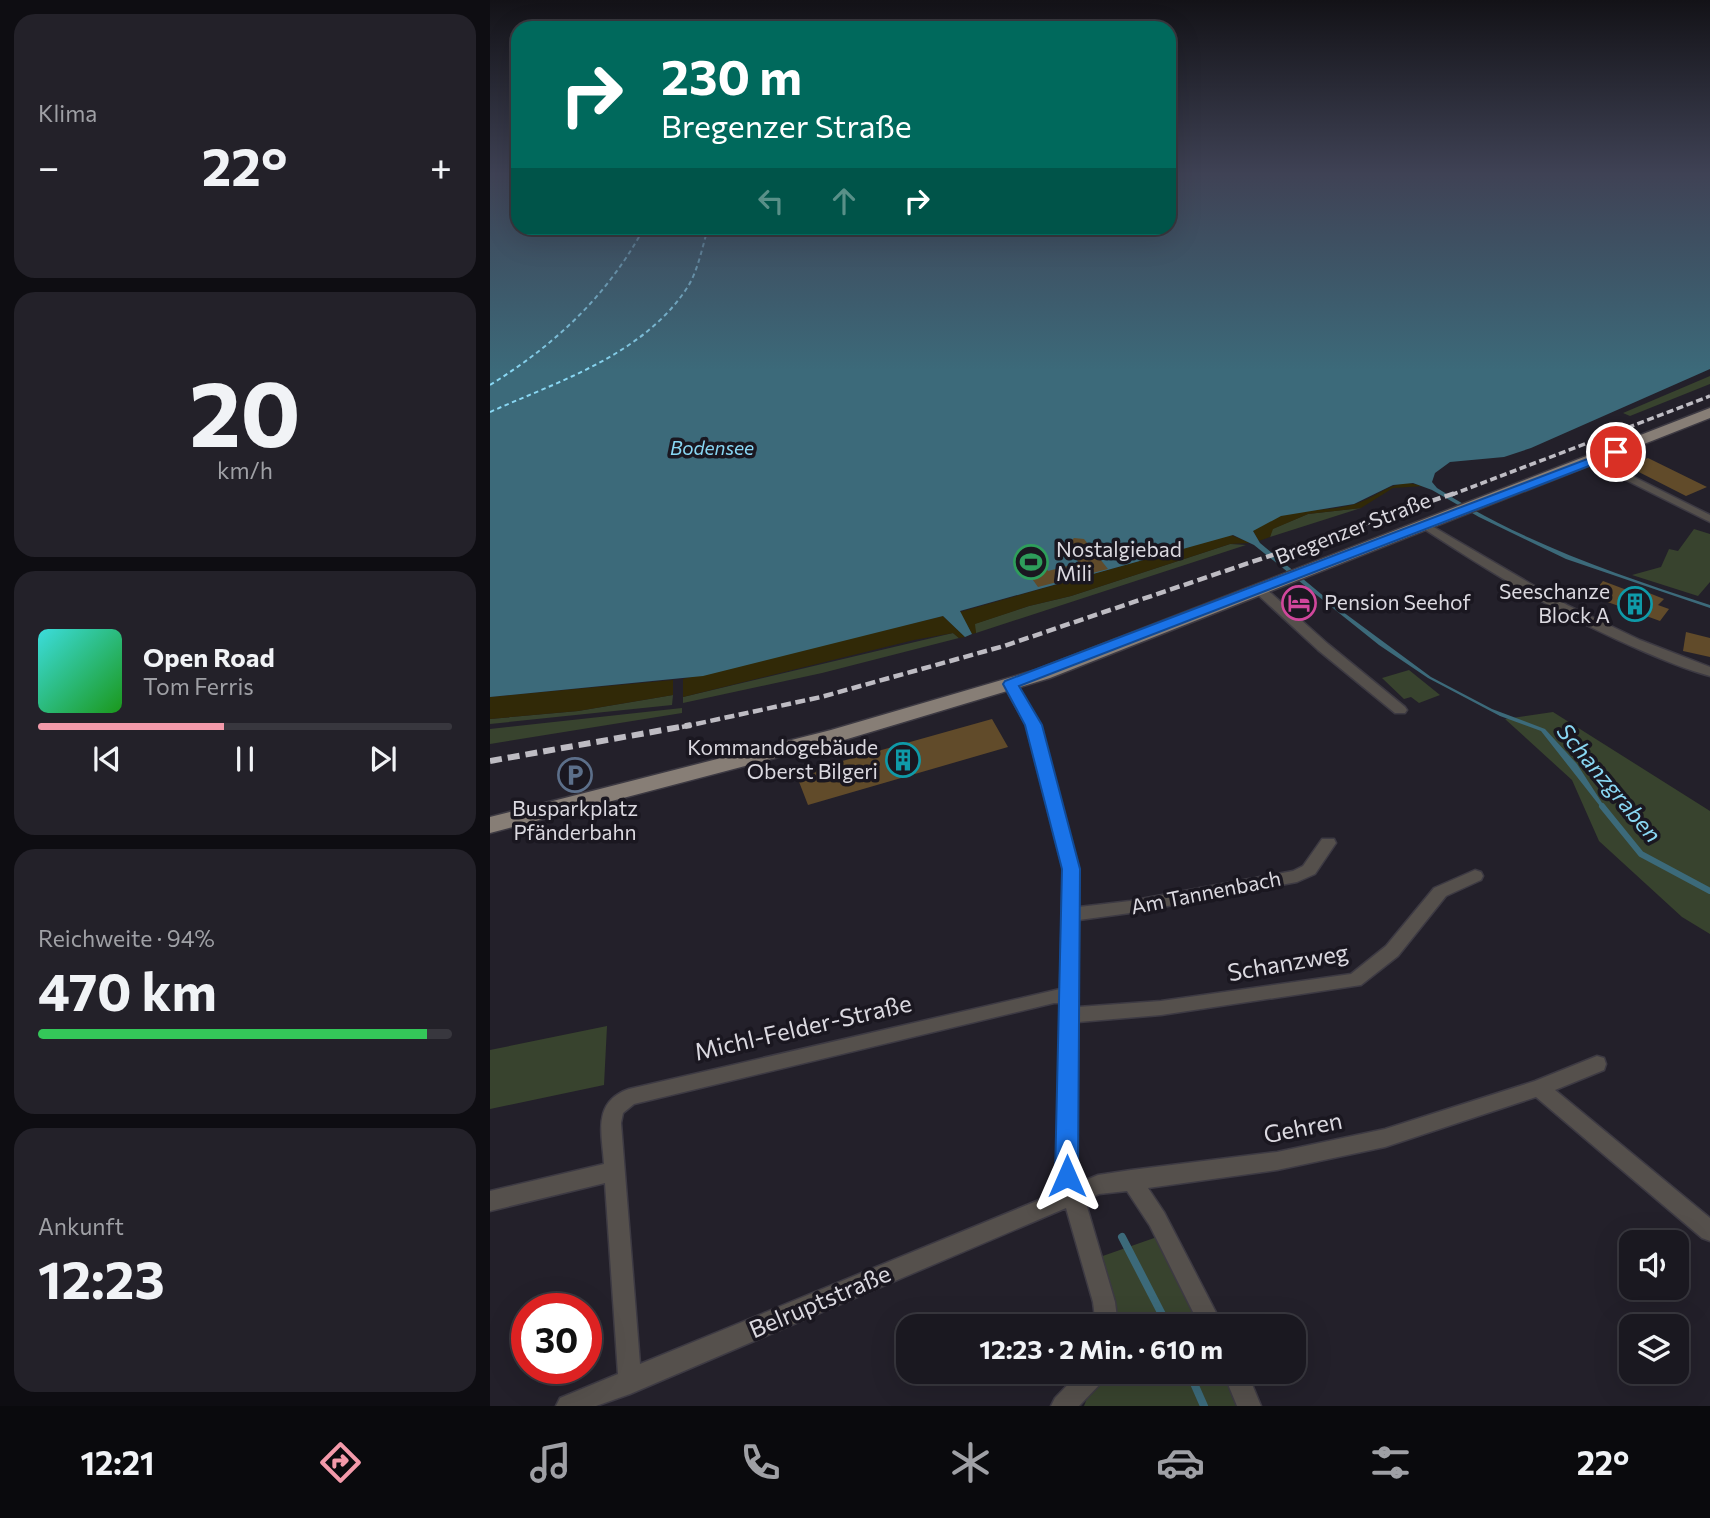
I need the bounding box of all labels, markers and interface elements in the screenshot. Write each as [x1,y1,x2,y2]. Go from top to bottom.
text: 230 m [661,45,802,105]
icon: right [546,49,637,140]
text: Klima [38,99,97,127]
text: Bregenzer Straße [661,105,912,145]
text: 22° [202,133,287,197]
text: − [38,142,60,189]
text: + [430,142,452,189]
icon: left [752,182,790,220]
icon: ahead [825,182,863,220]
icon: right [898,182,936,220]
text: 20 [189,354,301,466]
pin [1586,422,1646,482]
icon: arrive [1597,433,1635,471]
water label: Bodensee [670,436,754,459]
text: km/h [217,456,273,484]
street label: Bregenzer Straße [1271,486,1434,569]
place label: Nostalgiebad Mili [1056,536,1182,585]
sports icon: Nostalgiebad Mili [1012,543,1050,581]
place label: Seeschanze Block A [1499,578,1610,627]
hotel icon: Pension Seehof [1280,584,1318,622]
building icon: Seeschanze Block A [1616,585,1654,623]
place label: Pension Seehof [1324,589,1471,614]
text: Open Road [143,641,275,672]
text: Tom Ferris [143,672,254,700]
water label: Schanzgraben [1552,717,1668,848]
place label: Kommandogebäude Oberst Bilgeri [687,734,878,783]
icon: previous [88,740,126,778]
icon: pause [226,740,264,778]
icon: next [364,740,402,778]
building icon: Kommandogebäude Oberst Bilgeri [884,741,922,779]
parking icon: Busparkplatz Pfänderbahn [556,756,594,794]
place label: Busparkplatz Pfänderbahn [512,795,638,844]
street label: Am Tannenbach [1128,865,1283,918]
text: Reichweite · 94% [38,924,215,952]
street label: Schanzweg [1225,937,1351,986]
text: 470 km [38,958,217,1022]
street label: Michl-Felder-Straße [691,987,914,1066]
street label: Gehren [1261,1105,1345,1148]
position arrow [1030,1139,1104,1213]
text: Ankunft [38,1212,124,1240]
map controls [1619,1230,1689,1384]
button: sound [1619,1230,1689,1300]
text: 12:23 [38,1246,165,1310]
street label: Belruptstraße [744,1258,895,1343]
speed limit sign: 30 [511,1293,602,1384]
button: layers [1619,1314,1689,1384]
text: 12:23 · 2 Min. · 610 m [979,1333,1223,1364]
icon: directions [316,1438,365,1487]
icon: music [526,1438,575,1487]
icon: phone [736,1438,785,1487]
icon: climate [946,1438,995,1487]
icon: car [1156,1438,1205,1487]
icon: filters [1366,1438,1415,1487]
text: 12:21 [81,1442,154,1482]
text: 22° [1577,1442,1629,1482]

